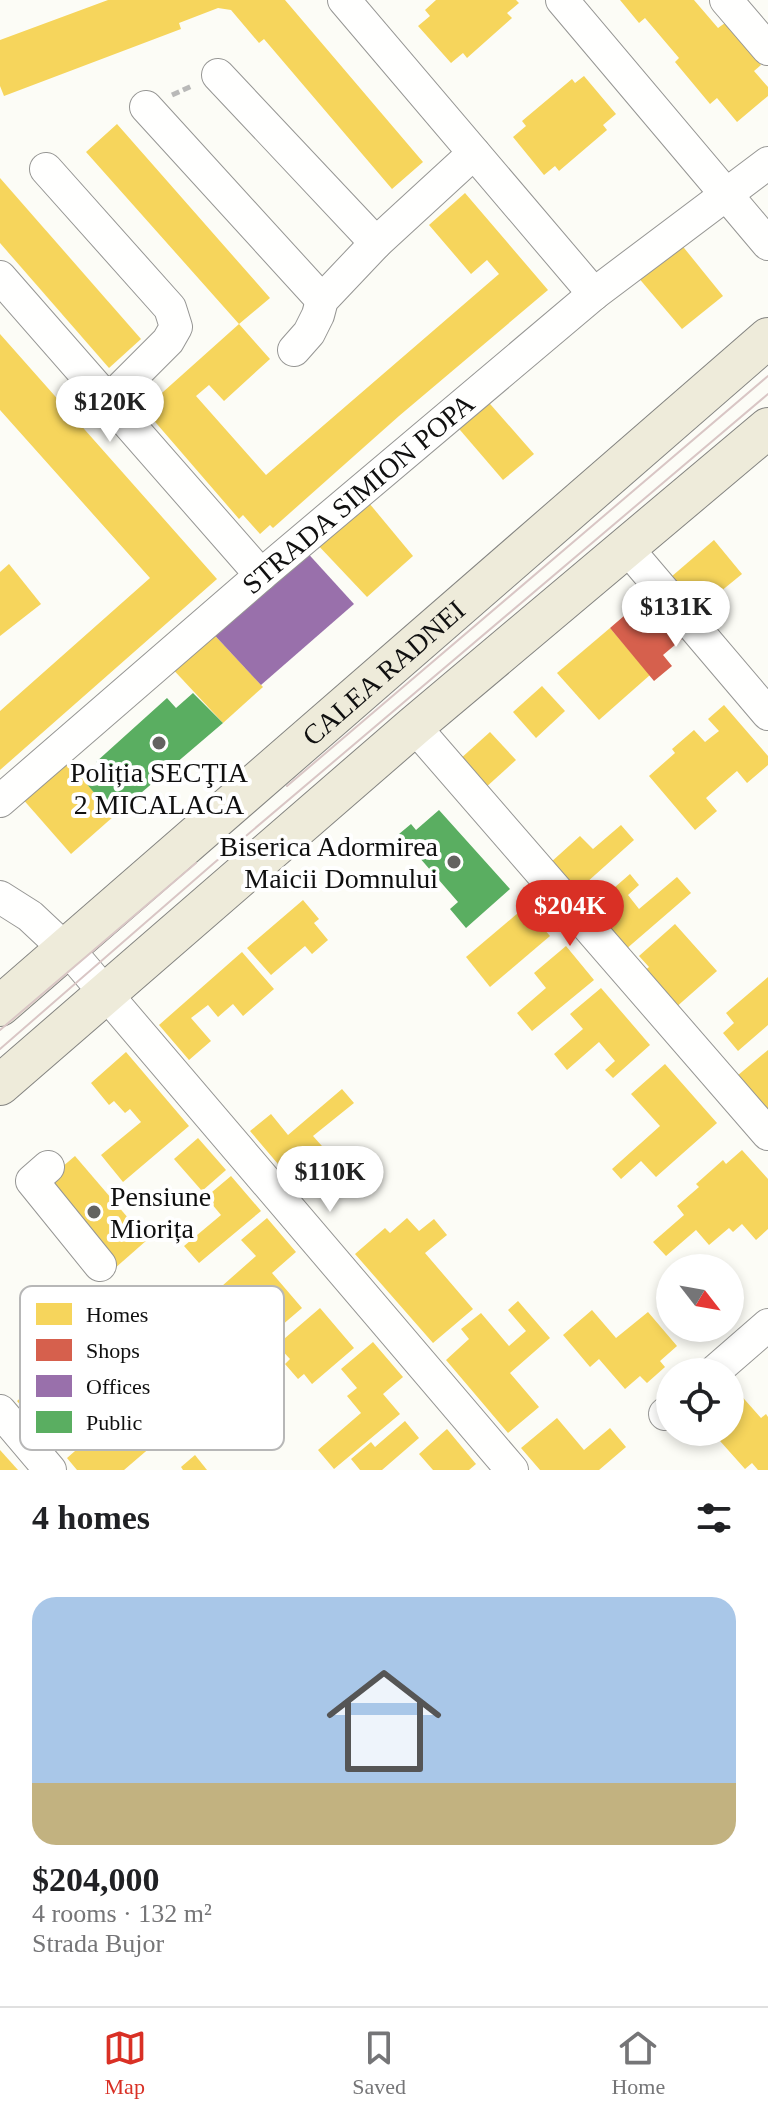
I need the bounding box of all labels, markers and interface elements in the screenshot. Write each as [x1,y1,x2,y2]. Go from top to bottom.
pin: $120K [54,376,166,444]
street label: STRADA SIMION POPA [236,386,480,600]
text: $120K [74,387,146,416]
pin: $131K [620,581,732,649]
text: $131K [640,592,712,621]
street label: CALEA RADNEI [296,594,471,751]
marker: Poliția SECŢIA 2 MICALACA [150,734,168,752]
place label: Poliția SECŢIA 2 MICALACA [70,757,249,820]
place label: Biserica Adormirea Maicii Domnului [220,831,439,894]
marker: Biserica Adormirea Maicii Domnului [445,853,463,871]
pin: $204K [514,880,626,948]
text: $204K [534,891,606,920]
pin: $110K [274,1146,386,1214]
text: $110K [295,1157,365,1186]
place label: Pensiune Miorița [110,1181,211,1244]
marker: Pensiune Miorița [85,1203,103,1221]
north arrow [656,1254,744,1342]
map controls [656,1254,744,1446]
legend [20,1286,284,1450]
text: Homes [86,1302,148,1327]
text: Shops [86,1338,140,1363]
button: locate [656,1358,744,1446]
text: Offices [86,1374,150,1399]
text: Public [86,1410,142,1435]
icon: filters [692,1496,736,1540]
text: 4 homes [32,1499,150,1536]
icon: home [312,1649,456,1793]
text: $204,000 [32,1861,160,1898]
text: 4 rooms · 132 m² [32,1899,212,1928]
text: Strada Bujor [32,1929,164,1958]
tab: Map [103,2026,147,2100]
tab: Saved [352,2026,406,2100]
tab: Home [611,2026,665,2100]

